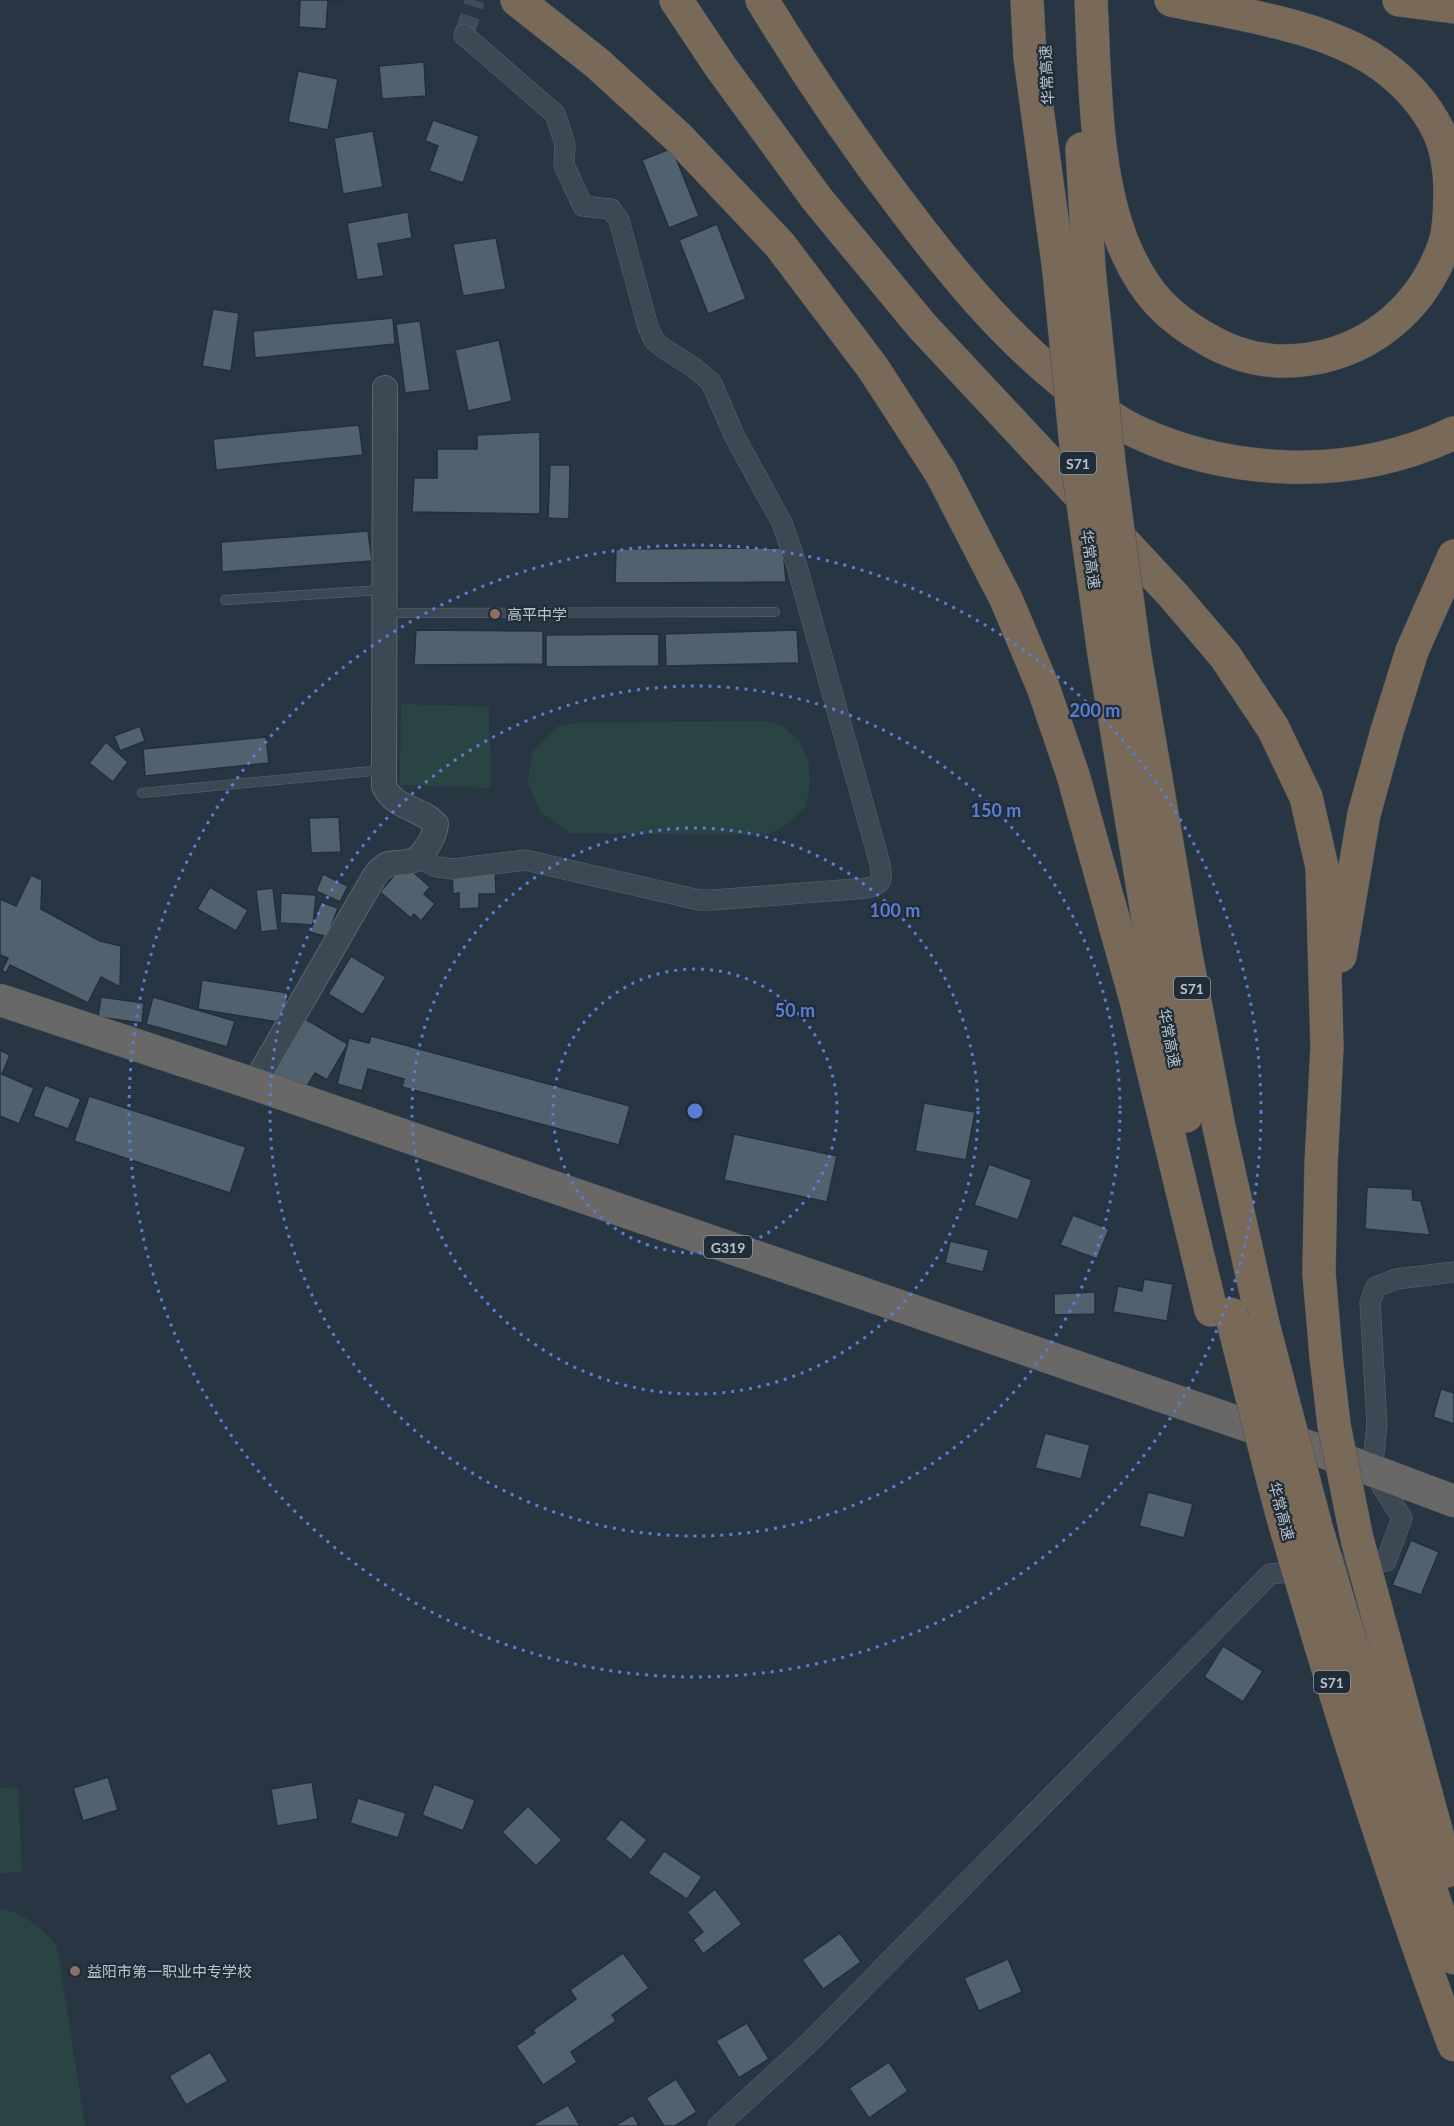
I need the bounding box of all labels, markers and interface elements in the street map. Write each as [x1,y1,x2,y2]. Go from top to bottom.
street label: 华常高速 [1035,45,1057,105]
road number: S71 [1060,452,1096,474]
street label: 华常高速 [1078,528,1104,590]
place label: 高平中学 [507,605,567,623]
marker: 高平中学 [488,607,502,621]
text: 200 m [1070,699,1120,721]
text: 150 m [971,799,1021,821]
text: 100 m [870,899,920,921]
road number: S71 [1174,977,1210,999]
text: 50 m [775,999,815,1021]
street label: 华常高速 [1155,1007,1185,1069]
centre of rings [685,1101,705,1121]
road number: G319 [704,1236,752,1258]
street label: 华常高速 [1266,1480,1298,1542]
road number: S71 [1314,1671,1350,1693]
place label: 益阳市第一职业中专学校 [87,1962,252,1980]
marker: 益阳市第一职业中专学校 [68,1964,82,1978]

